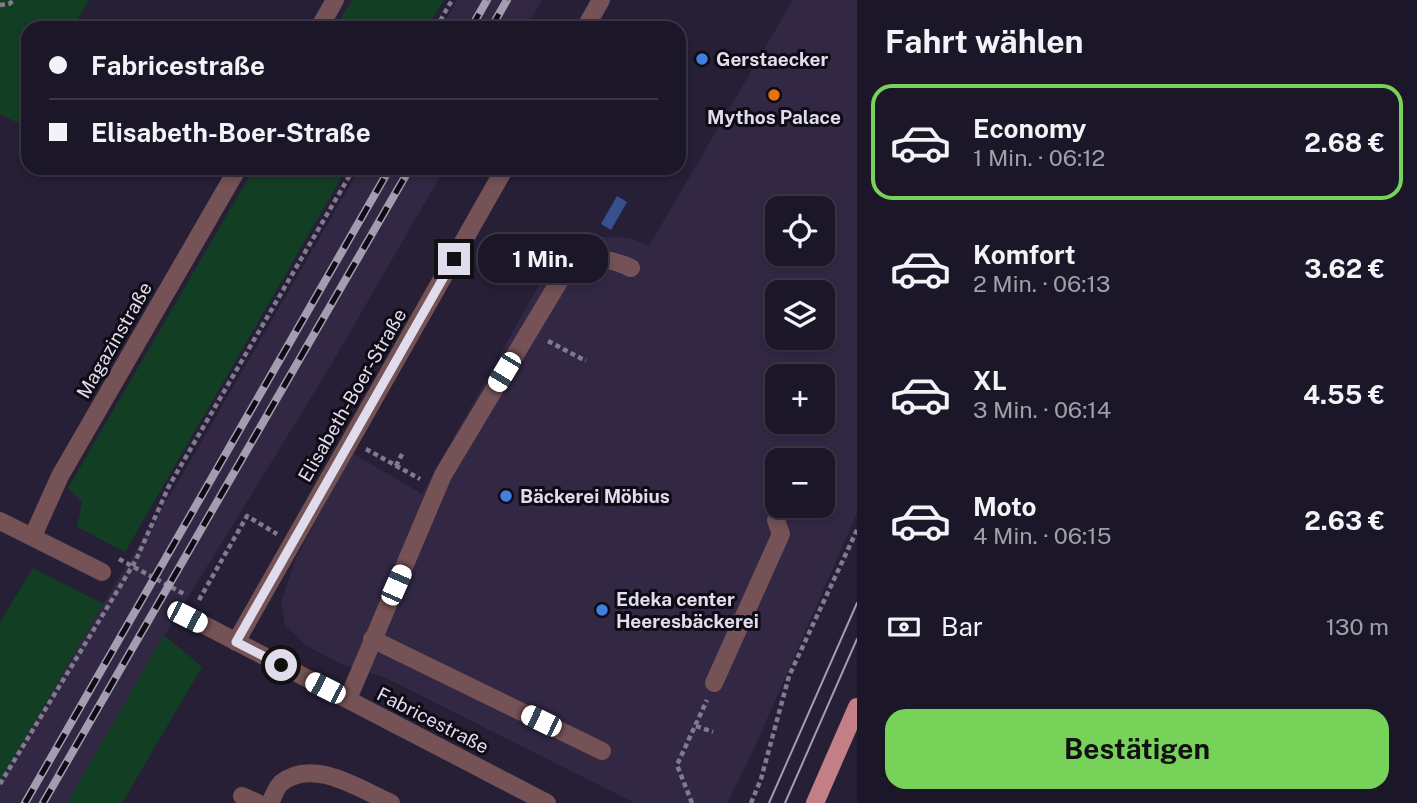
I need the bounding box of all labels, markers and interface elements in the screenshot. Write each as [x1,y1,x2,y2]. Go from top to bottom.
text: Fahrt wählen [885,23,1084,60]
place label: Gerstaecker [716,48,829,70]
text: Fabricestraße [91,50,265,81]
marker: Gerstaecker [694,51,710,67]
marker: Mythos Palace [766,87,782,103]
place label: Mythos Palace [707,106,841,128]
icon: car [889,111,952,174]
text: Economy [973,113,1086,144]
text: Elisabeth-Boer-Straße [91,117,371,148]
text: 2.68 € [1304,127,1385,158]
text: 1 Min. · 06:12 [973,144,1105,171]
map controls [765,196,835,518]
button: locate [765,196,835,266]
callout: 1 Min. [478,234,608,284]
icon: car [889,237,952,300]
text: Komfort [973,239,1075,270]
route end [438,243,470,275]
text: 1 Min. [512,245,574,272]
text: 3.62 € [1304,253,1385,284]
text: 2 Min. · 06:13 [973,270,1110,297]
street label: Magazinstraße [72,278,156,402]
button: layers [765,280,835,350]
street label: Elisabeth-Boer-Straße [293,305,411,485]
car [485,349,524,395]
icon: car [889,363,952,426]
button: + [765,364,835,434]
text: XL [973,365,1007,396]
text: 4.55 € [1303,379,1385,410]
text: 3 Min. · 06:14 [973,396,1111,423]
button: − [765,448,835,518]
place label: Bäckerei Möbius [520,485,670,507]
marker: Bäckerei Möbius [498,488,514,504]
icon: car [889,489,952,552]
text: Moto [973,491,1036,522]
text: 2.63 € [1304,505,1385,536]
text: 4 Min. · 06:15 [973,522,1111,549]
car [378,562,415,608]
place label: Edeka center Heeresbäckerei [616,588,759,632]
car [164,598,211,636]
marker: Edeka center Heeresbäckerei [594,602,610,618]
icon: cash [885,608,923,646]
text: Bar [941,611,983,642]
text: 130 m [1326,613,1389,640]
route start [265,649,297,681]
car [302,669,349,707]
street label: Fabricestraße [373,682,493,758]
car [518,702,565,740]
button: Bestätigen [885,709,1389,789]

